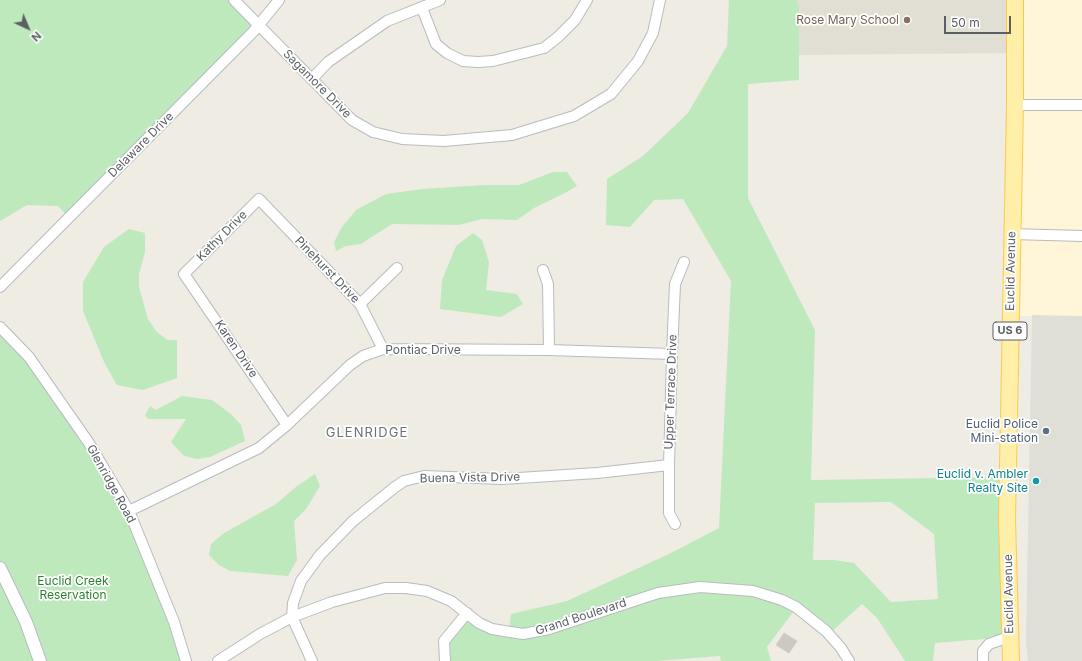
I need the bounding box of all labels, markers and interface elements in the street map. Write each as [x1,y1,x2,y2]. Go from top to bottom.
north arrow [8,8,48,48]
scale bar [946,8,1013,34]
place label: Rose Mary School [796,13,899,27]
marker: Rose Mary School [902,15,912,25]
text: 50 m [951,15,980,30]
text: N [28,29,44,45]
street label: Sagamore Drive [280,47,354,121]
street label: Delaware Drive [105,109,177,181]
street label: Kathy Drive [194,208,250,264]
street label: Euclid Avenue [1003,231,1019,311]
street label: Pinehurst Drive [292,234,362,306]
street label: Karen Drive [211,317,261,381]
road number: US 6 [993,322,1027,340]
street label: Upper Terrace Drive [662,334,680,450]
street label: Pontiac Drive [385,343,461,357]
place label: Euclid Police Mini-station [966,417,1038,445]
district label: GLENRIDGE [326,425,408,441]
marker: Euclid Police Mini-station [1041,426,1051,436]
street label: Glenridge Road [83,442,139,526]
place label: Euclid v. Ambler Realty Site [937,467,1028,495]
street label: Buena Vista Drive [420,470,520,486]
marker: Euclid v. Ambler Realty Site [1031,476,1041,486]
street label: Euclid Avenue [1001,554,1017,634]
park label: Euclid Creek Reservation [37,574,109,602]
street label: Grand Boulevard [534,595,628,639]

